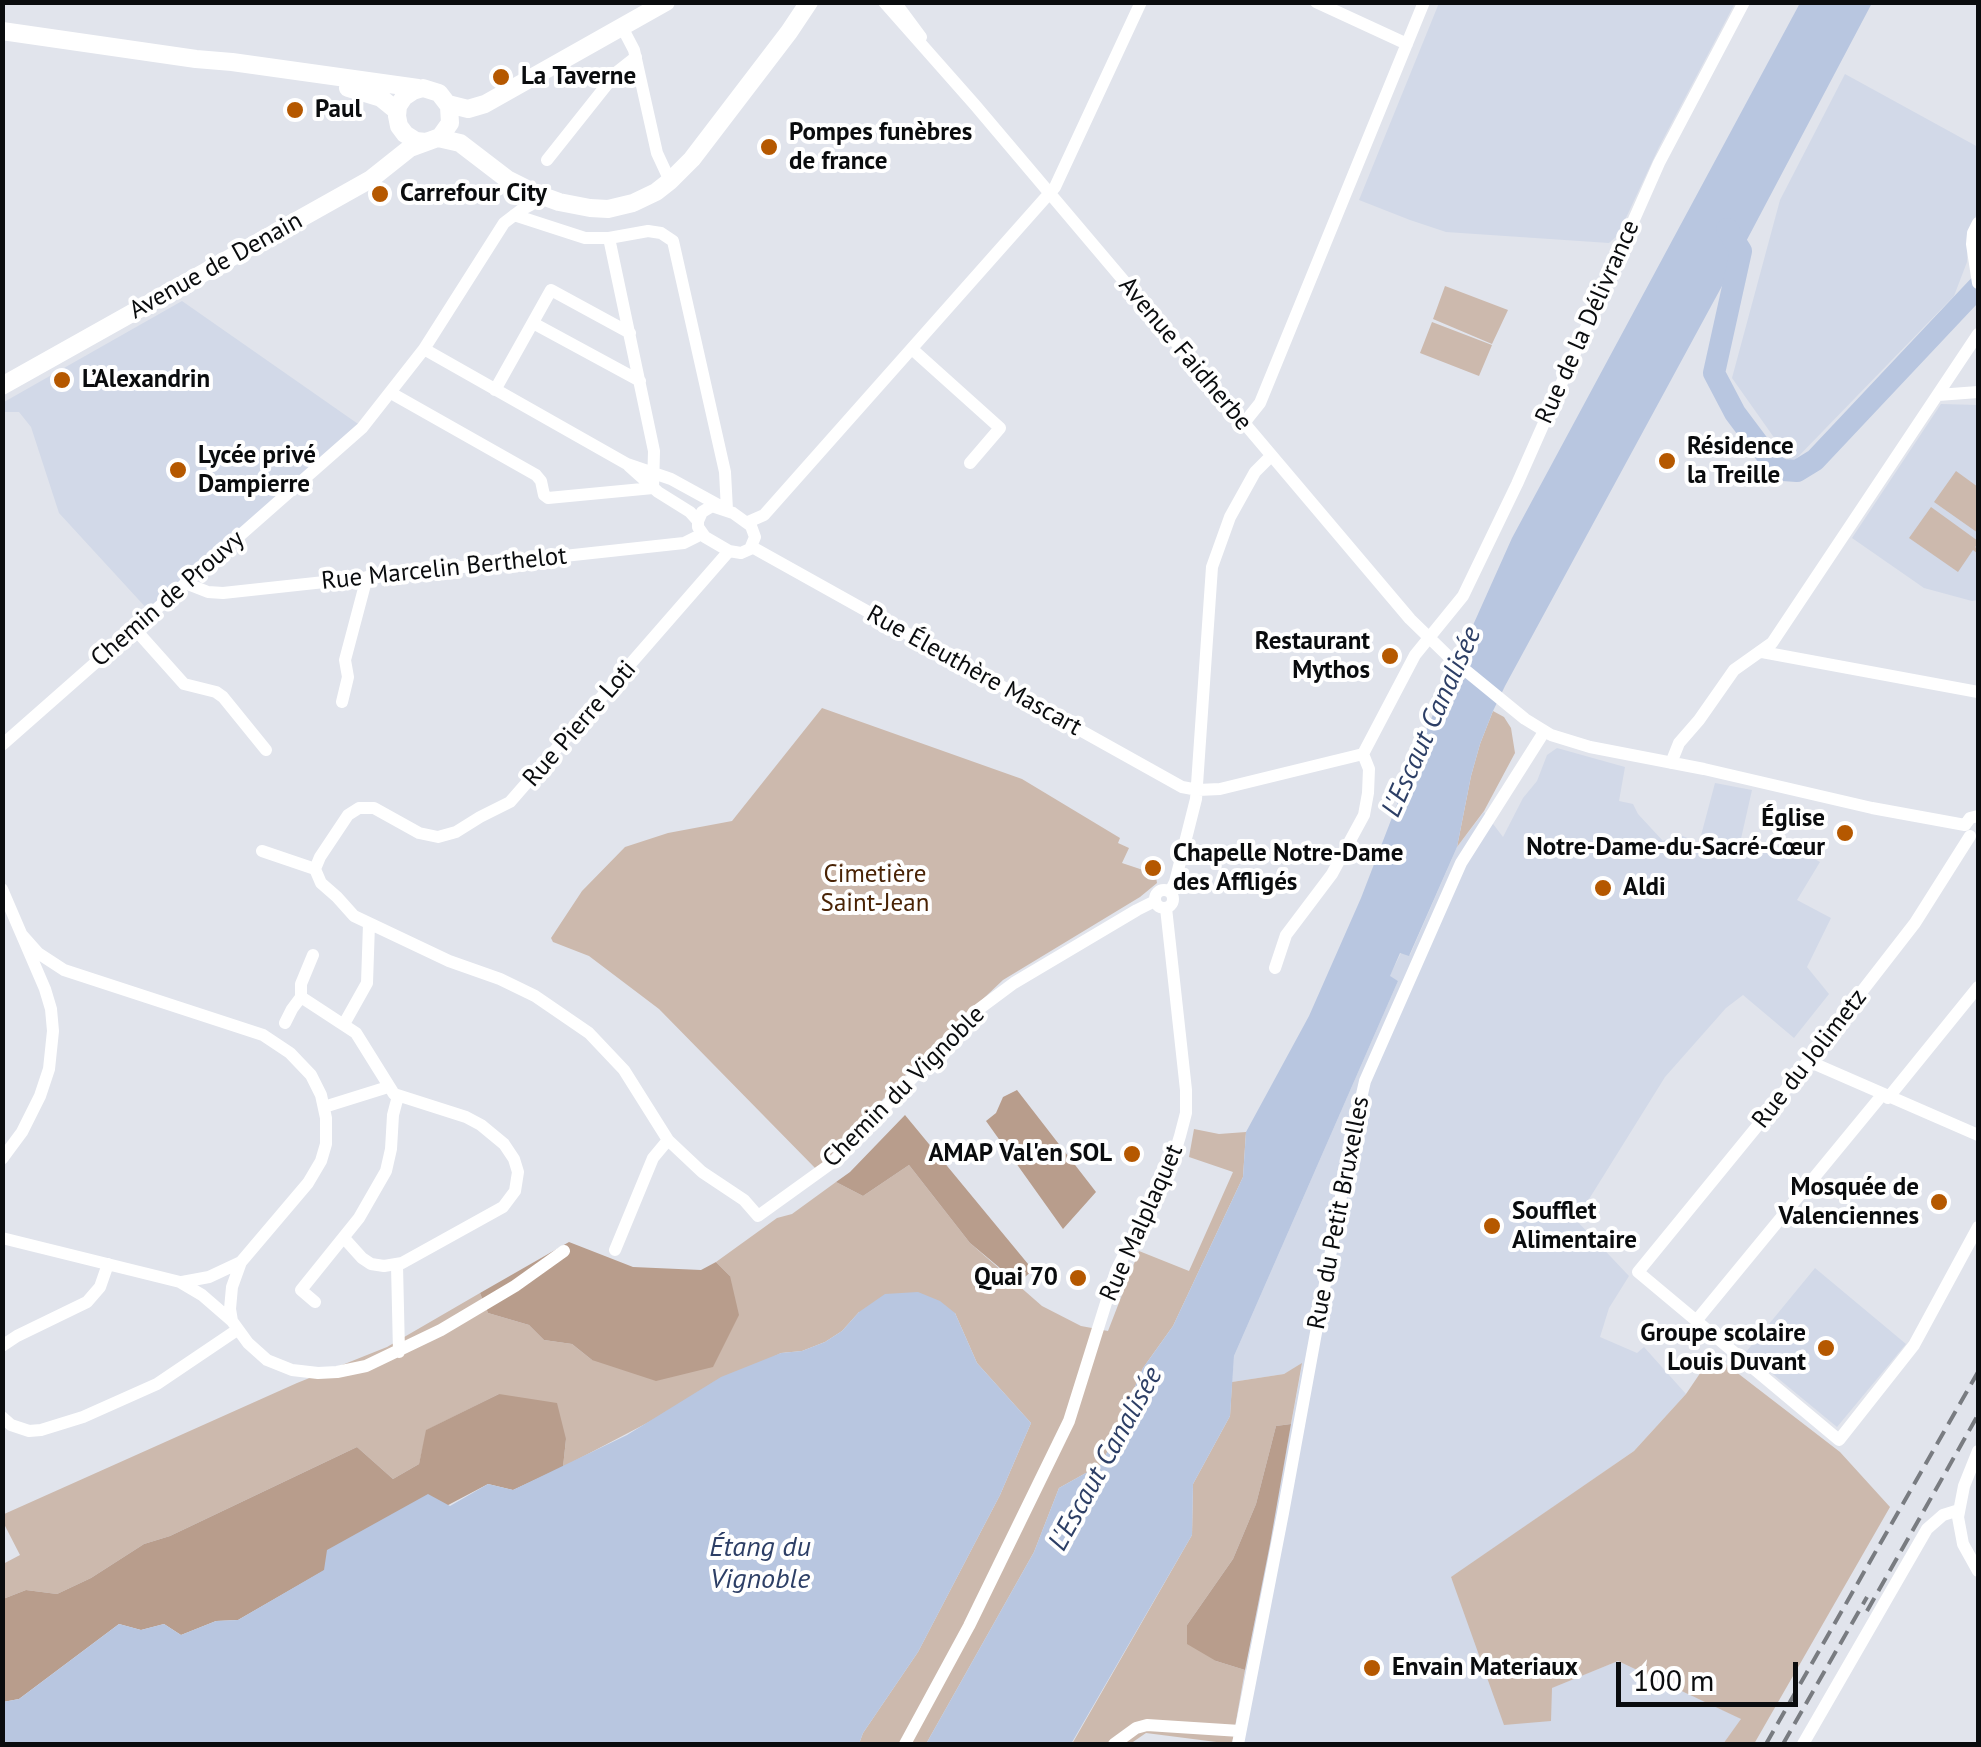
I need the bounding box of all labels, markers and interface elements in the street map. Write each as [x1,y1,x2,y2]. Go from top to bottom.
place label: La Taverne [521,62,636,92]
marker: La Taverne [490,66,512,88]
place label: Paul [315,95,362,125]
marker: Paul [284,99,306,121]
place label: Pompes funèbres de france [789,118,972,177]
marker: Pompes funèbres de france [758,136,780,158]
place label: Carrefour City [400,179,547,209]
marker: Carrefour City [369,183,391,205]
street label: Avenue de Denain [124,206,308,326]
street label: Rue de la Délivrance [1530,216,1646,428]
street label: Avenue Faidherbe [1112,271,1258,437]
place label: L’Alexandrin [82,365,210,395]
marker: L’Alexandrin [51,369,73,391]
place label: Résidence la Treille [1687,432,1794,491]
place label: Lycée privé Dampierre [198,441,316,500]
marker: Résidence la Treille [1656,450,1678,472]
marker: Lycée privé Dampierre [167,459,189,481]
street label: Chemin de Prouvy [85,524,251,674]
street label: Rue Marcelin Berthelot [320,541,568,597]
street label: Rue Éleuthère Mascart [861,599,1087,743]
water label: L'Escaut Canalisée [1375,622,1489,822]
place label: Restaurant Mythos [1255,627,1370,686]
marker: Restaurant Mythos [1379,645,1401,667]
street label: Rue Pierre Loti [517,655,643,793]
place label: Église Notre-Dame-du-Sacré-Cœur [1526,804,1825,863]
marker: Église Notre-Dame-du-Sacré-Cœur [1834,822,1856,844]
place label: Chapelle Notre-Dame des Affligés [1173,839,1403,898]
marker: Chapelle Notre-Dame des Affligés [1142,857,1164,879]
park label: Cimetière Saint-Jean [821,860,929,919]
place label: Aldi [1623,873,1666,903]
marker: Aldi [1592,877,1614,899]
street label: Rue du Jolimetz [1746,983,1874,1135]
street label: Chemin du Vignoble [817,1000,991,1174]
street label: Rue du Petit Bruxelles [1302,1094,1376,1332]
place label: AMAP Val'en SOL [929,1139,1112,1169]
street label: Rue Malplaquet [1094,1140,1190,1306]
marker: AMAP Val'en SOL [1121,1143,1143,1165]
place label: Mosquée de Valenciennes [1779,1173,1919,1232]
marker: Mosquée de Valenciennes [1928,1191,1950,1213]
place label: Soufflet Alimentaire [1512,1197,1637,1256]
marker: Soufflet Alimentaire [1481,1215,1503,1237]
place label: Quai 70 [974,1263,1058,1293]
marker: Quai 70 [1067,1267,1089,1289]
place label: Groupe scolaire Louis Duvant [1640,1319,1806,1378]
marker: Groupe scolaire Louis Duvant [1815,1337,1837,1359]
water label: L'Escaut Canalisée [1042,1361,1170,1557]
water label: Étang du Vignoble [709,1531,811,1597]
scale bar [1621,1642,1804,1704]
place label: Envain Materiaux [1392,1653,1578,1683]
marker: Envain Materiaux [1361,1657,1383,1679]
text: 100 m [1633,1660,1714,1699]

